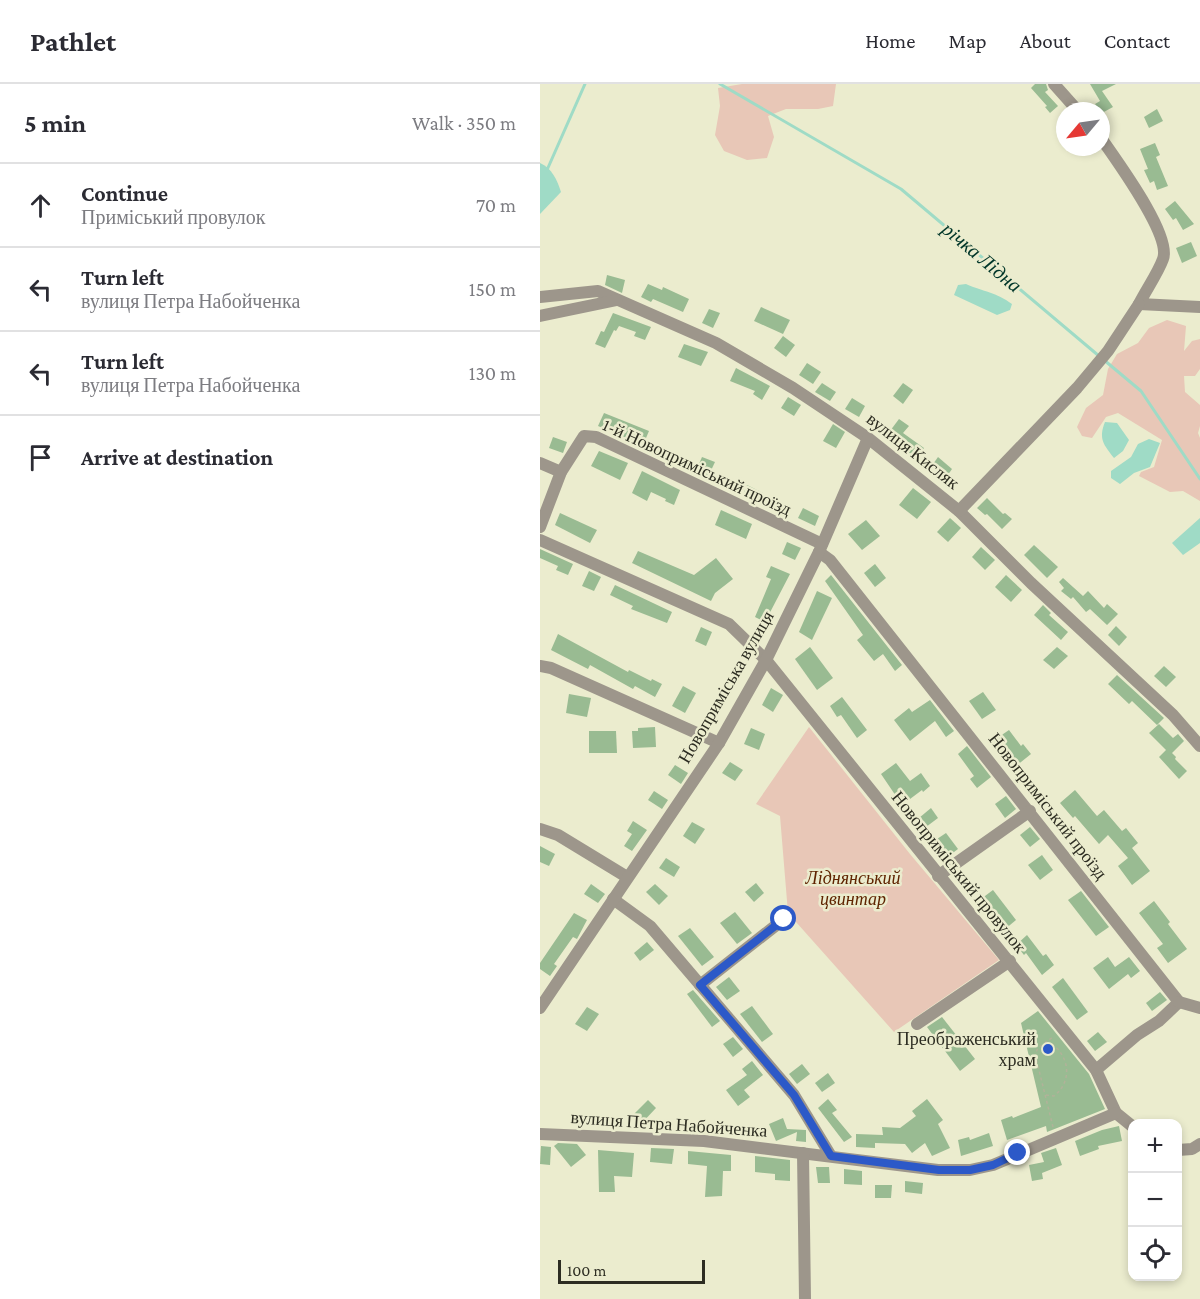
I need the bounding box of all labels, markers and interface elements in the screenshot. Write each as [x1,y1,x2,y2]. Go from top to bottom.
text: Pathlet [30,26,116,57]
text: Home [865,29,915,53]
text: Map [948,29,987,53]
text: About [1020,29,1071,53]
text: Contact [1104,29,1170,53]
north arrow [1056,102,1110,156]
text: 5 min [24,109,86,138]
text: Walk · 350 m [412,112,516,134]
text: Continue [81,181,168,206]
icon: ahead [24,189,57,222]
text: 70 m [476,194,516,216]
text: Приміський провулок [81,206,266,228]
water label: річка Лідна [936,216,1026,297]
text: Turn left [81,265,164,290]
icon: left [24,273,57,306]
text: 150 m [469,278,516,300]
text: вулиця Петра Набойченка [81,290,300,312]
text: Turn left [81,349,164,374]
icon: left [24,357,57,390]
text: 130 m [469,362,516,384]
text: вулиця Петра Набойченка [81,374,300,396]
street label: вулиця Кисляк [863,409,963,493]
street label: 1-й Новоприміський проїзд [600,414,794,520]
icon: arrive [24,441,57,474]
text: Arrive at destination [81,445,273,470]
street label: Новоприміська вулиця [674,607,778,767]
street label: Новоприміський проїзд [985,729,1111,883]
street label: Новоприміський провулок [888,787,1031,957]
park label: Ліднянський цвинтар [804,868,901,909]
route start [770,905,796,931]
place label: Преображенський храм [897,1029,1036,1070]
marker: Преображенський храм [1041,1042,1055,1056]
street label: вулиця Петра Набойченка [570,1107,768,1141]
map controls [1128,1119,1182,1281]
button: + [1128,1119,1182,1173]
route end [1004,1139,1030,1165]
button: − [1128,1173,1182,1227]
button: locate [1128,1227,1182,1281]
scale bar [558,1257,705,1284]
text: 100 m [567,1262,606,1279]

